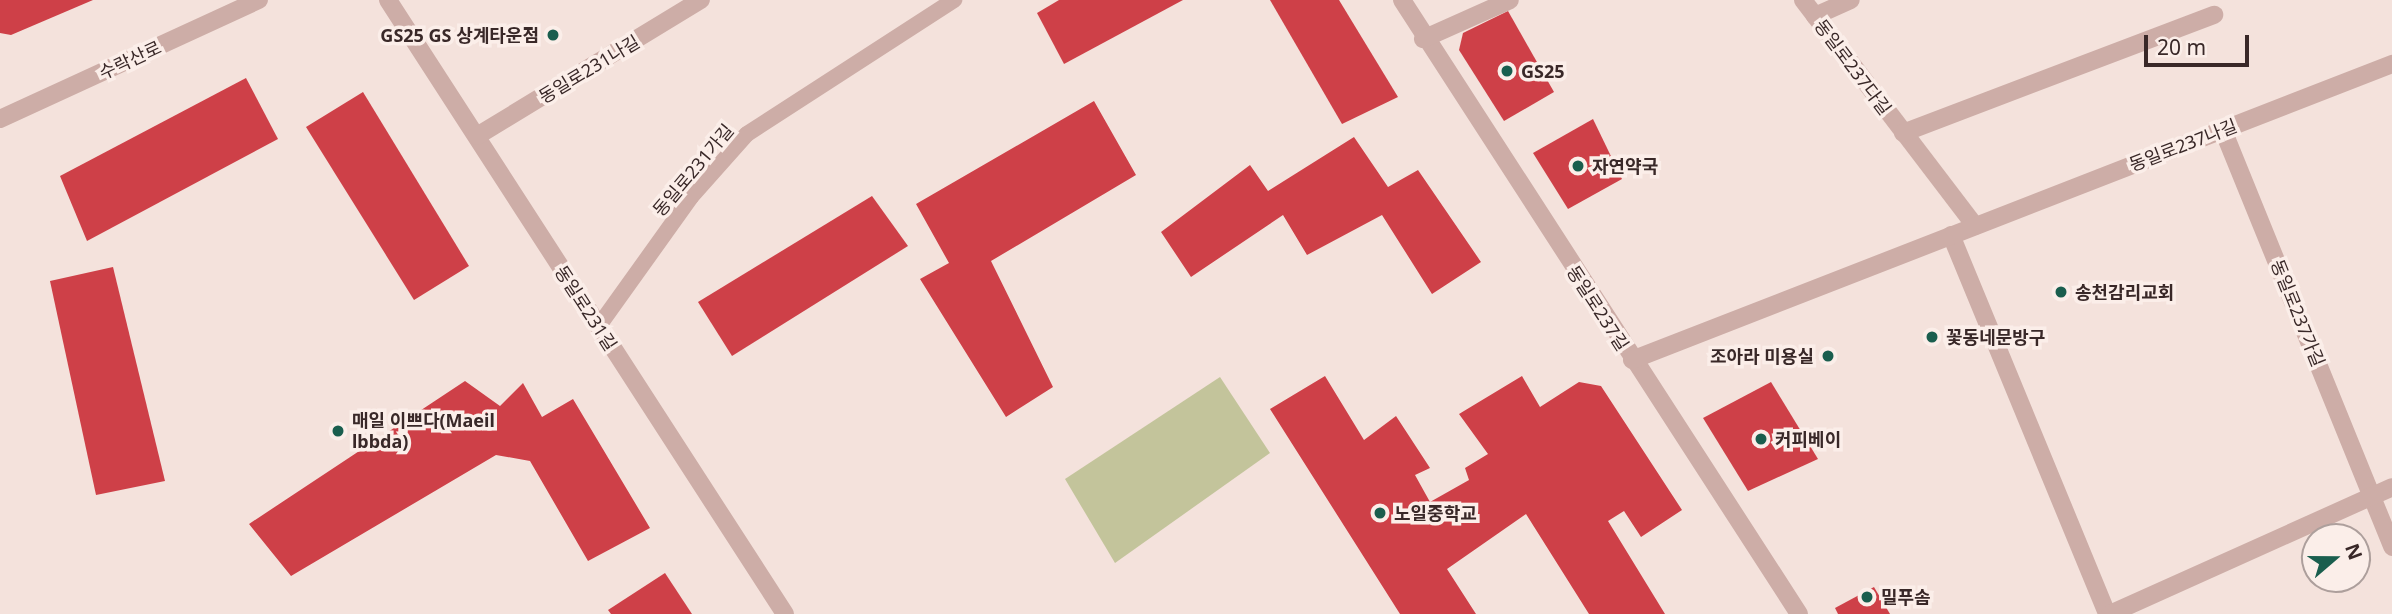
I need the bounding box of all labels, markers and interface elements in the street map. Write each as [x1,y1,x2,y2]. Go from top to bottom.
street label: 동일로237다길 [1810,15,1896,119]
scale bar [2147,21,2252,65]
place label: GS25 GS 상계타운점 [380,24,539,46]
marker: GS25 GS 상계타운점 [545,27,561,43]
street label: 동일로231나길 [535,30,643,108]
text: 20 m [2157,33,2206,61]
street label: 수락산로 [95,36,165,84]
place label: GS25 [1521,60,1565,82]
marker: GS25 [1499,63,1515,79]
street label: 동일로237나길 [2126,115,2240,175]
street label: 동일로231가길 [648,120,738,220]
place label: 자연약국 [1592,155,1658,177]
marker: 자연약국 [1570,158,1586,174]
street label: 동일로237가길 [2267,256,2329,370]
street label: 동일로231길 [550,261,622,355]
street label: 동일로237길 [1562,261,1634,355]
place label: 송천감리교회 [2075,281,2174,303]
marker: 송천감리교회 [2053,284,2069,300]
place label: 꽃동네문방구 [1946,326,2045,348]
marker: 꽃동네문방구 [1924,329,1940,345]
place label: 조아라 미용실 [1710,345,1814,367]
marker: 조아라 미용실 [1820,348,1836,364]
place label: 매일 이쁘다(Maeil lbbda) [352,410,495,452]
marker: 매일 이쁘다(Maeil lbbda) [330,423,346,439]
place label: 커피베이 [1775,428,1841,450]
marker: 커피베이 [1753,431,1769,447]
place label: 노일중학교 [1394,502,1477,524]
marker: 노일중학교 [1372,505,1388,521]
north arrow [2301,523,2371,593]
text: N [2339,540,2369,563]
place label: 밀푸솜 [1881,586,1931,608]
marker: 밀푸솜 [1859,589,1875,605]

